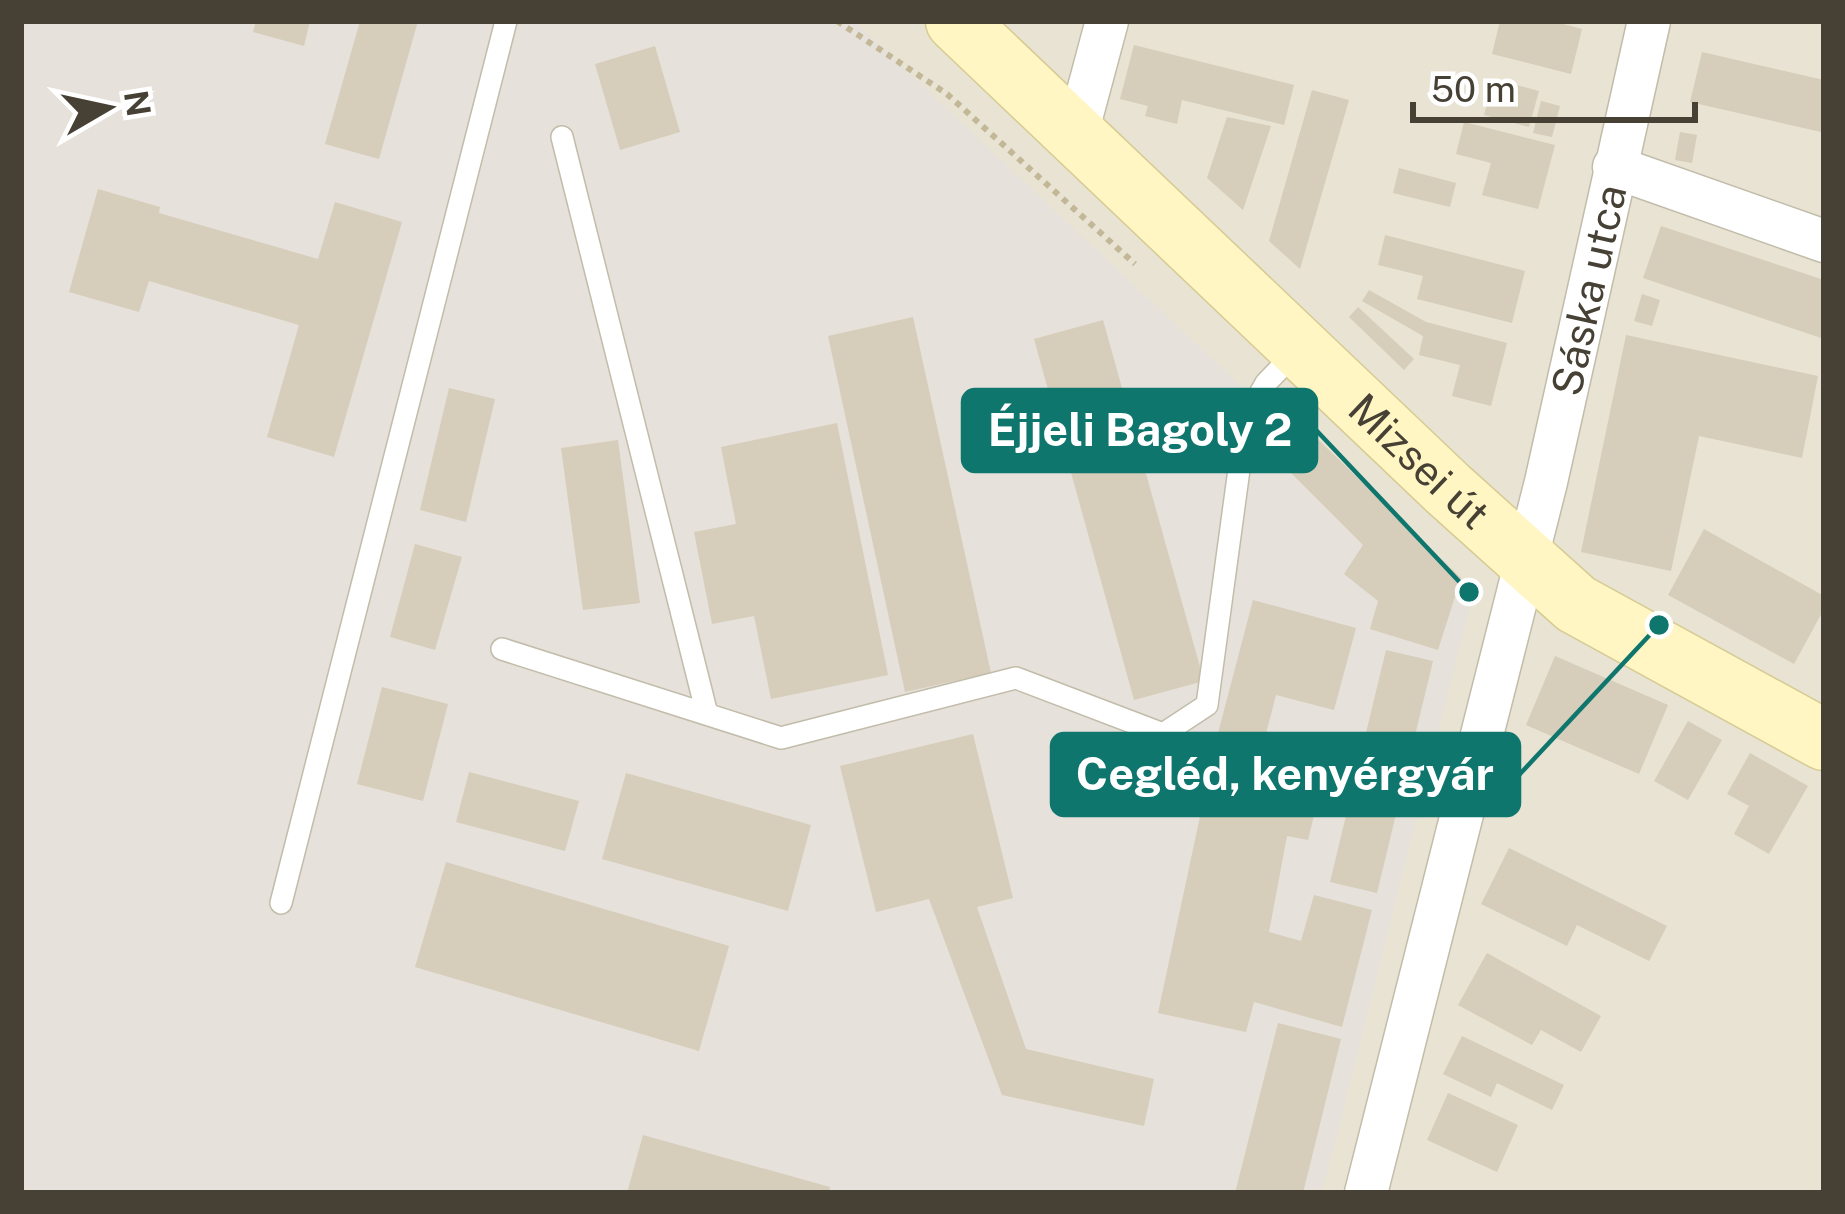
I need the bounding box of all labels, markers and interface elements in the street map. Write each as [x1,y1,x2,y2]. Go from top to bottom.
north arrow [48,48,168,168]
scale bar [1413,48,1695,122]
text: 50 m [1431,68,1516,110]
text: N [117,88,158,119]
street label: Sáska utca [1541,180,1636,400]
street label: Mizsei út [1339,383,1500,538]
callout: Éjjeli Bagoly 2 [963,390,1316,471]
text: Éjjeli Bagoly 2 [988,403,1292,456]
callout: Cegléd, kenyérgyár [1052,734,1519,815]
text: Cegléd, kenyérgyár [1076,747,1494,800]

